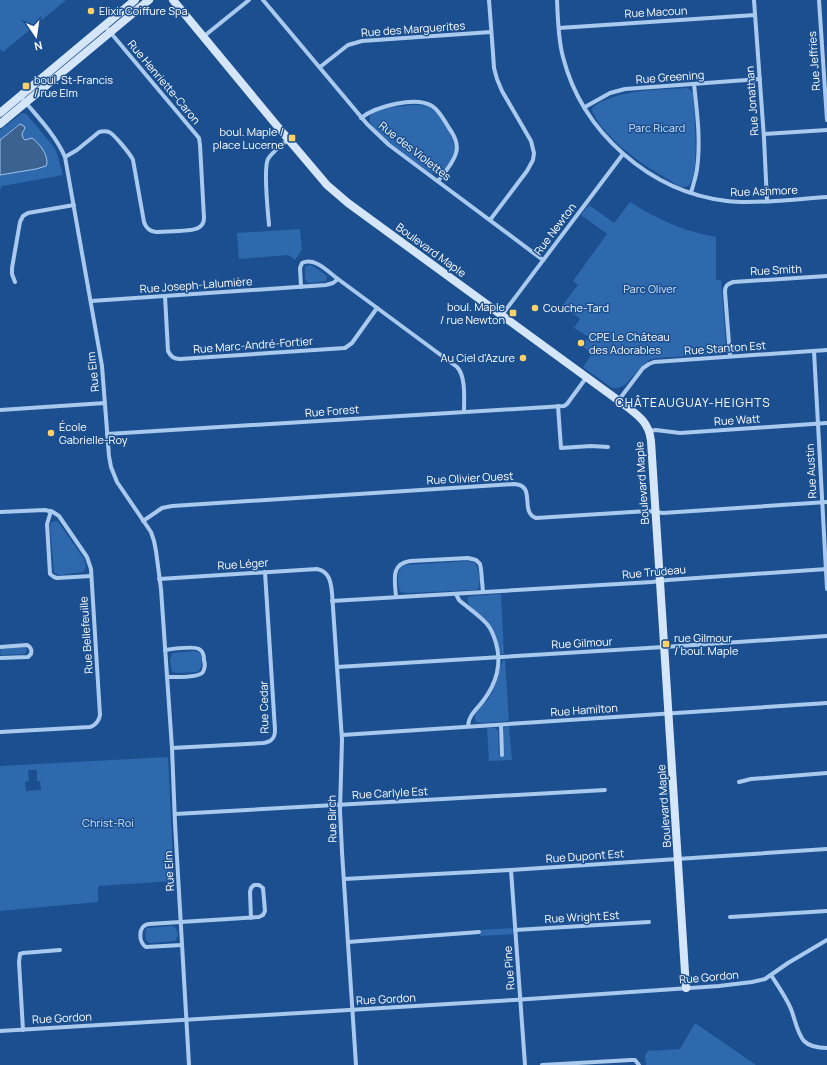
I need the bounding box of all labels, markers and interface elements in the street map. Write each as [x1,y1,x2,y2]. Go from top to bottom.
street label: Rue Macoun [624,2,688,21]
place label: Elixir Coiffure Spa [99,3,188,18]
marker: Elixir Coiffure Spa [86,6,96,16]
north arrow [16,16,56,56]
street label: Rue des Marguerites [360,17,466,40]
street label: Rue Jeffries [804,31,823,91]
street label: Rue Henriette-Caron [125,36,204,127]
text: N [33,38,44,54]
street label: Rue Jonathan [742,66,761,136]
street label: Rue Greening [635,67,705,86]
place label: boul. St-Francis / rue Elm [34,72,113,100]
marker: boul. St-Francis / rue Elm [21,81,31,91]
street label: Rue des Violettes [376,118,455,184]
park label: Parc Ricard [629,120,685,135]
place label: boul. Maple / place Lucerne [213,124,285,152]
marker: boul. Maple / place Lucerne [287,133,297,143]
street label: Rue Ashmore [730,182,799,199]
street label: Rue Newton [530,200,579,258]
street label: Boulevard Maple [393,219,470,280]
street label: Rue Smith [750,261,802,278]
street label: Rue Joseph-Lalumière [139,273,253,296]
park label: Parc Oliver [623,281,677,296]
place label: boul. Maple / rue Newton [440,299,506,327]
place label: Couche-Tard [543,300,609,315]
marker: Couche-Tard [530,303,540,313]
marker: boul. Maple / rue Newton [508,308,518,318]
place label: CPE Le Château des Adorables [589,329,670,357]
street label: Rue Marc-André-Fortier [193,333,313,356]
street label: Rue Stanton Est [684,337,766,358]
marker: CPE Le Château des Adorables [576,338,586,348]
place label: Au Ciel d'Azure [441,350,516,365]
street label: Rue Elm [83,351,102,393]
marker: Au Ciel d'Azure [518,353,528,363]
district label: CHÂTEAUGUAY-HEIGHTS [615,394,771,411]
street label: Rue Forest [304,401,360,420]
street label: Rue Watt [713,410,761,429]
place label: École Gabrielle-Roy [59,419,128,447]
marker: École Gabrielle-Roy [46,428,56,438]
street label: Boulevard Maple [631,440,652,525]
street label: Rue Austin [802,443,819,499]
street label: Rue Olivier Ouest [426,468,514,487]
street label: Rue Léger [217,554,269,573]
street label: Rue Trudeau [621,561,687,582]
street label: Rue Bellefeuille [75,595,96,674]
place label: rue Gilmour / boul. Maple [674,630,739,658]
street label: Rue Gilmour [551,633,613,652]
marker: rue Gilmour / boul. Maple [661,639,671,649]
street label: Rue Cedar [256,680,271,734]
street label: Rue Hamilton [550,700,618,719]
street label: Boulevard Maple [653,763,674,848]
street label: Rue Carlyle Est [352,783,428,802]
street label: Rue Birch [324,795,339,843]
park label: Christ-Roi [82,815,134,830]
street label: Rue Dupont Est [545,845,625,866]
street label: Rue Elm [160,851,177,892]
street label: Rue Wright Est [544,907,620,926]
street label: Rue Pine [499,945,518,991]
street label: Rue Gordon [679,966,739,987]
street label: Rue Gordon [356,989,416,1008]
street label: Rue Gordon [32,1008,92,1027]

